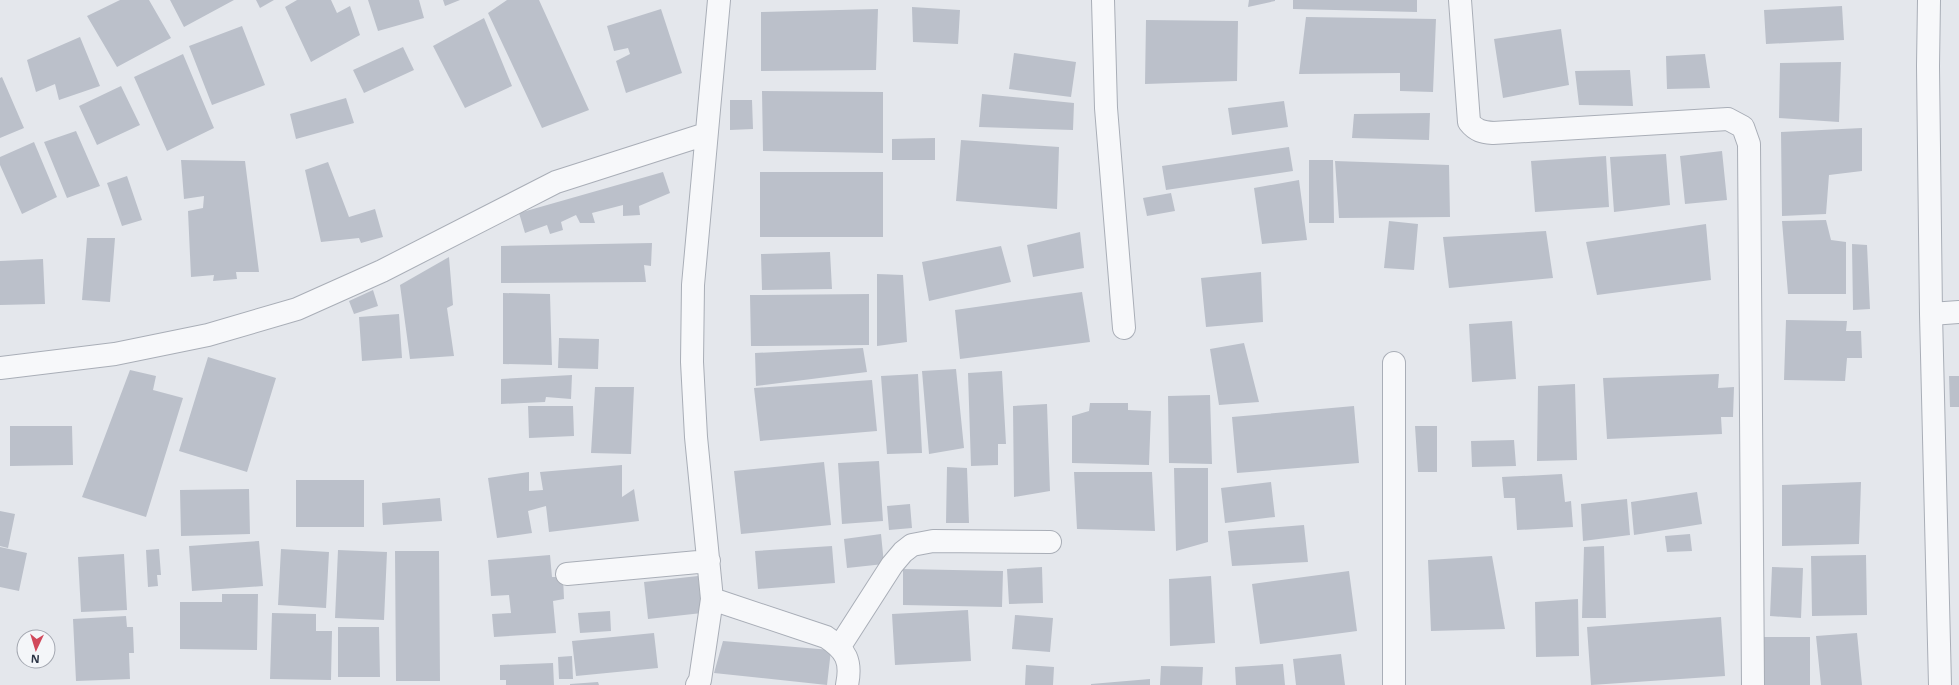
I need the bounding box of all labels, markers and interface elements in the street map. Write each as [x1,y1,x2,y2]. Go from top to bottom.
north arrow [16,629,56,669]
text: N [30,652,40,667]

